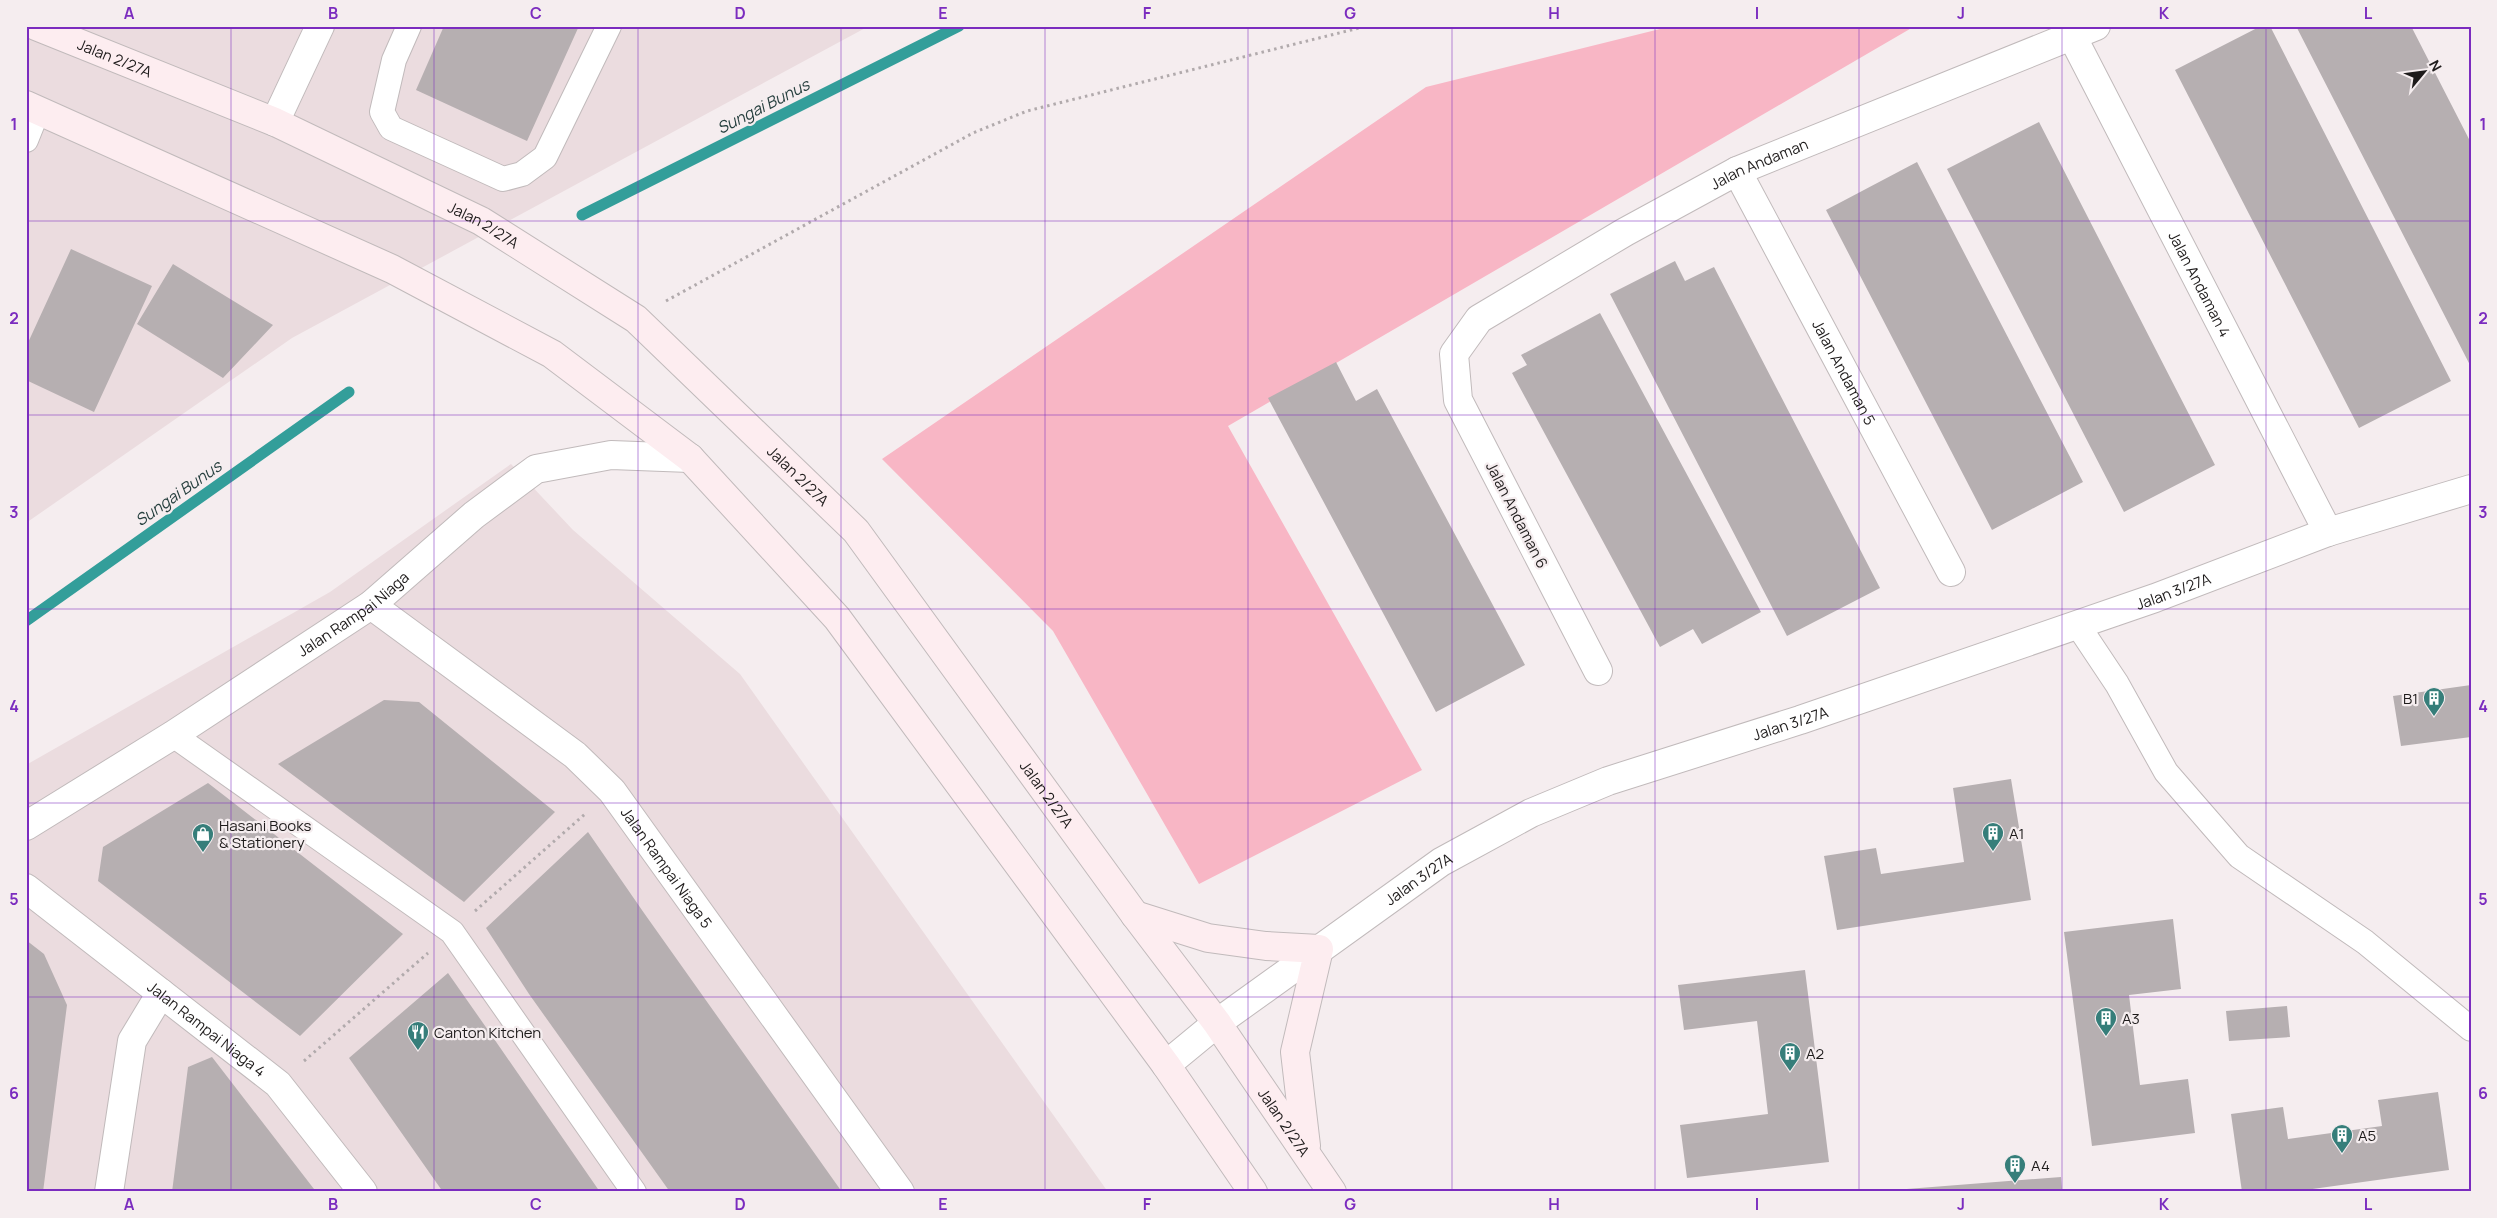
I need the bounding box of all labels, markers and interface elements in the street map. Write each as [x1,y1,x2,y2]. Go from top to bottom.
text: A [124,2,135,24]
text: B [328,2,338,24]
text: C [530,2,542,24]
text: D [734,2,746,24]
text: E [938,2,948,24]
text: F [1143,2,1152,24]
text: G [1344,2,1356,24]
text: H [1548,2,1560,24]
text: I [1755,2,1759,24]
text: J [1957,2,1965,24]
text: K [2159,2,2170,24]
text: L [2364,2,2373,24]
street label: Jalan 2/27A [75,33,156,82]
north arrow [2400,48,2450,98]
text: N [2425,56,2447,74]
water label: Sungai Bunus [713,73,814,139]
text: 1 [10,113,18,135]
text: 1 [2479,113,2487,135]
street label: Jalan Andaman [1706,133,1811,194]
street label: Jalan 2/27A [445,196,523,253]
street label: Jalan Andaman 4 [2164,227,2236,341]
text: 2 [9,307,19,329]
text: 2 [2478,307,2488,329]
street label: Jalan Andaman 5 [1808,316,1881,428]
street label: Jalan 2/27A [763,441,834,511]
water label: Sungai Bunus [130,454,227,531]
street label: Jalan Andaman 6 [1481,458,1553,572]
text: 3 [9,501,19,523]
text: 3 [2478,501,2488,523]
street label: Jalan Rampai Niaga [293,566,413,661]
street label: Jalan 3/27A [2133,567,2214,614]
building icon: B1 [2422,686,2446,717]
place label: B1 [2403,688,2418,709]
text: 4 [9,695,19,717]
text: 4 [2478,695,2488,717]
street label: Jalan 3/27A [1750,701,1831,745]
street label: Jalan 2/27A [1015,756,1079,832]
street label: Jalan Rampai Niaga 5 [616,803,718,932]
place label: Hasani Books & Stationery [219,815,311,853]
building icon: A1 [1981,821,2005,852]
shop icon: Hasani Books & Stationery [191,822,215,853]
place label: A1 [2009,823,2024,844]
street label: Jalan 3/27A [1380,847,1456,910]
text: 5 [9,888,19,910]
text: 5 [2478,888,2488,910]
street label: Jalan Rampai Niaga 4 [143,976,270,1081]
building icon: A3 [2094,1006,2118,1037]
place label: A3 [2122,1008,2140,1029]
restaurant icon: Canton Kitchen [406,1020,430,1051]
place label: Canton Kitchen [434,1022,541,1043]
building icon: A2 [1778,1041,1802,1072]
place label: A2 [1806,1043,1824,1064]
text: 6 [9,1082,19,1104]
text: 6 [2478,1082,2488,1104]
street label: Jalan 2/27A [1254,1084,1315,1161]
building icon: A5 [2330,1123,2354,1154]
place label: A5 [2358,1125,2376,1146]
building icon: A4 [2003,1153,2027,1184]
place label: A4 [2031,1155,2050,1176]
text: A [124,1193,135,1215]
text: B [328,1193,338,1215]
text: C [530,1193,542,1215]
text: D [734,1193,746,1215]
text: E [938,1193,948,1215]
text: F [1143,1193,1152,1215]
text: G [1344,1193,1356,1215]
text: H [1548,1193,1560,1215]
text: I [1755,1193,1759,1215]
text: J [1957,1193,1965,1215]
text: K [2159,1193,2170,1215]
text: L [2364,1193,2373,1215]

